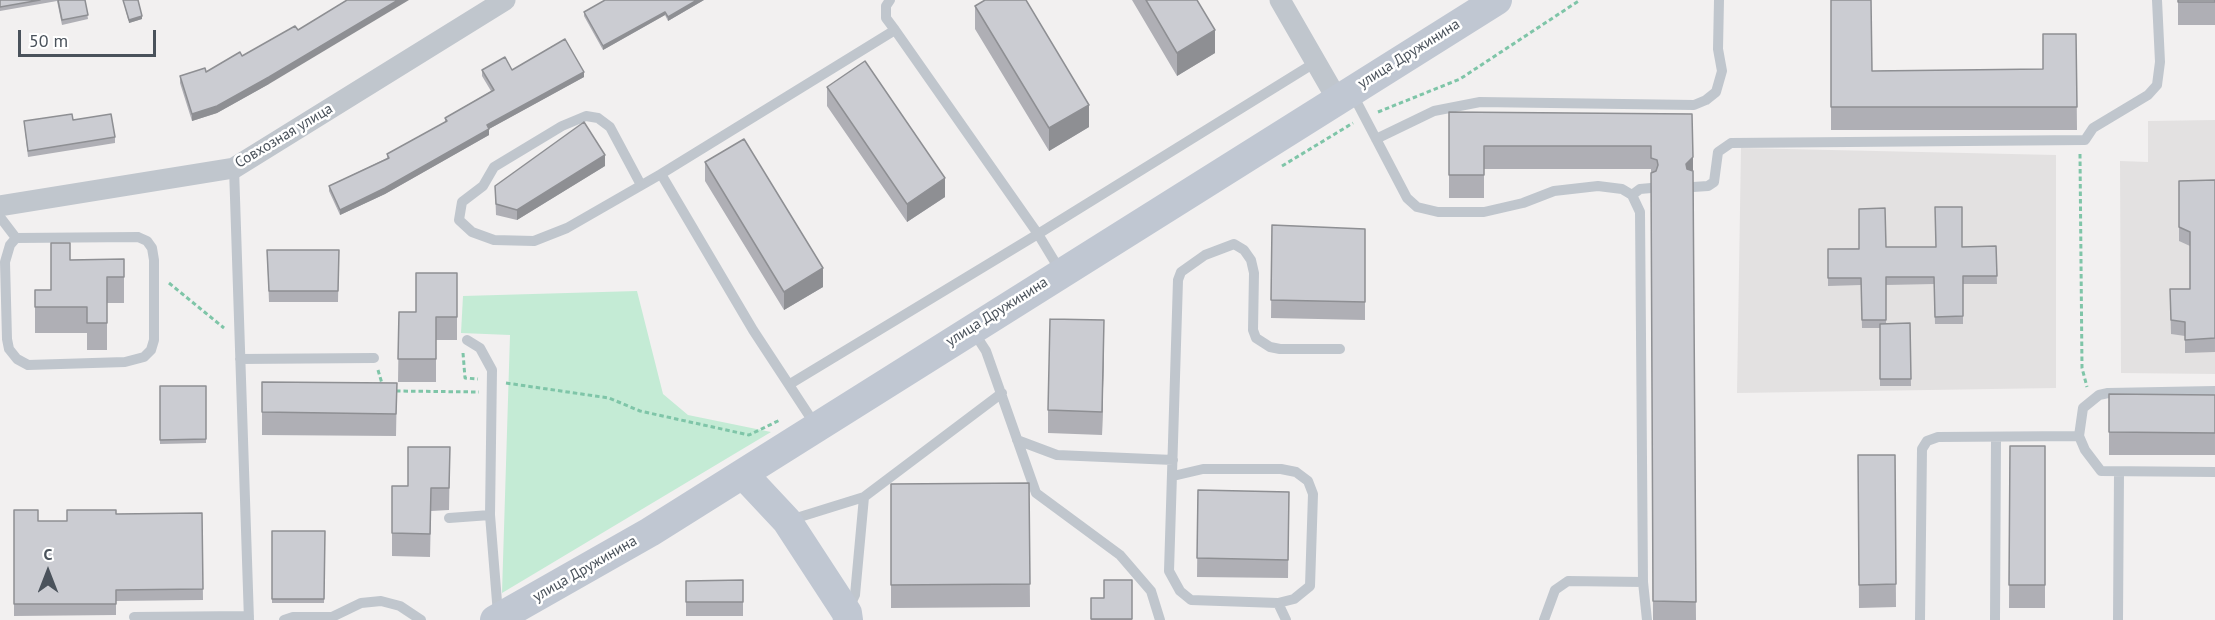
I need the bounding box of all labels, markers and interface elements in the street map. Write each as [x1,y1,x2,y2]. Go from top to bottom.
street label: улица Дружинина [1355,15,1463,93]
scale bar [21,18,159,56]
text: 50 m [29,29,68,52]
street label: Совхозная улица [232,100,336,172]
street label: улица Дружинина [943,273,1051,351]
street label: улица Дружинина [530,532,640,606]
north arrow [18,542,78,602]
text: С [44,544,52,564]

